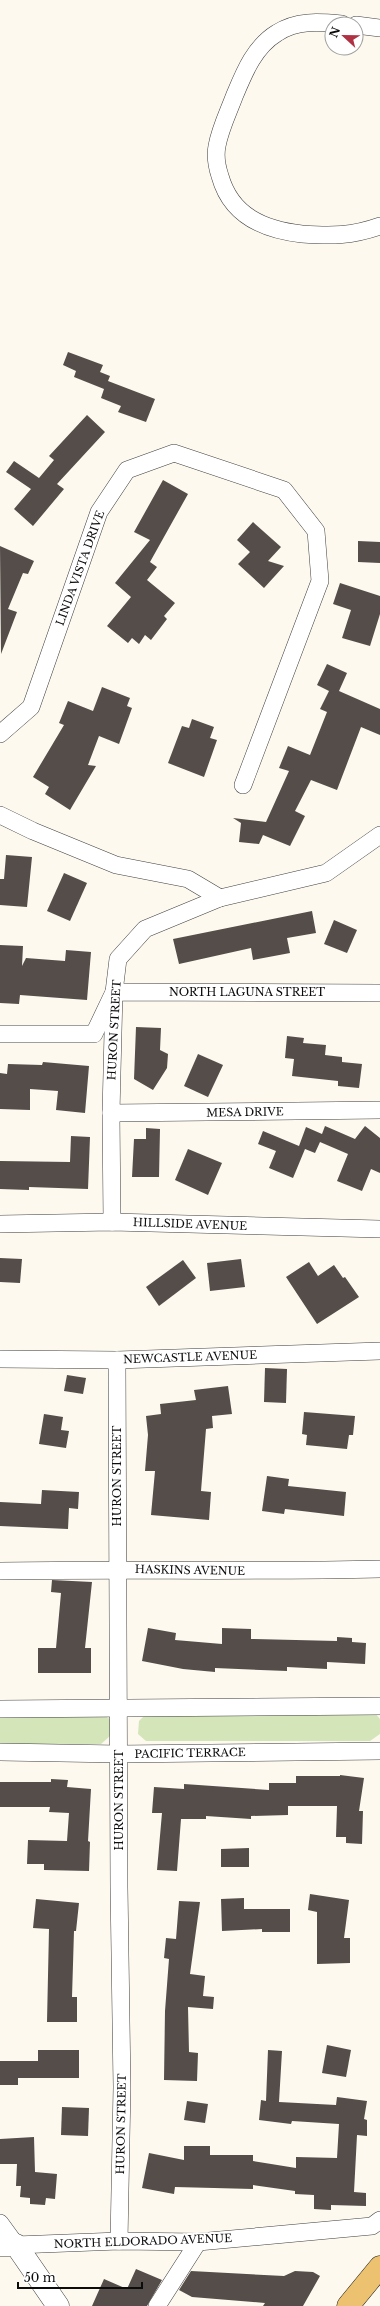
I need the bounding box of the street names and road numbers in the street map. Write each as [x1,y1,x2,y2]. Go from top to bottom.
street label: LINDA VISTA DRIVE [53,509,107,627]
street label: HURON STREET [104,979,124,1081]
street label: NORTH LAGUNA STREET [169,985,325,999]
street label: MESA DRIVE [206,1104,284,1120]
street label: HILLSIDE AVENUE [133,1215,247,1233]
street label: NEWCASTLE AVENUE [123,1348,257,1366]
street label: HURON STREET [110,1425,124,1526]
street label: HASKINS AVENUE [135,1562,245,1578]
street label: PACIFIC TERRACE [134,1745,246,1761]
street label: HURON STREET [112,1749,126,1850]
street label: HURON STREET [113,2073,129,2175]
street label: NORTH ELDORADO AVENUE [54,2231,232,2251]

